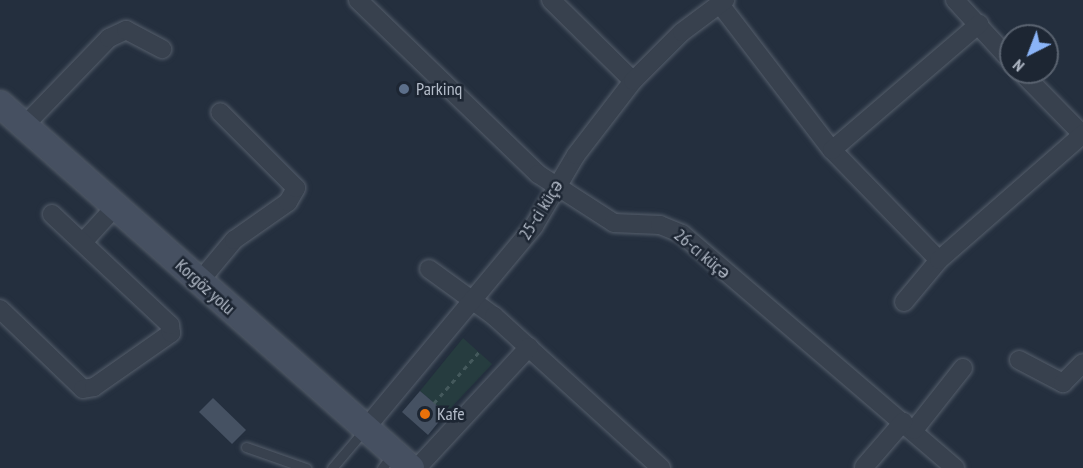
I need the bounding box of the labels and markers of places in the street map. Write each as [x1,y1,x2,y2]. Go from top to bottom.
place label: Parkinq [416,78,462,100]
marker: Parkinq [397,82,411,96]
place label: Kafe [437,403,465,425]
marker: Kafe [418,407,432,421]

